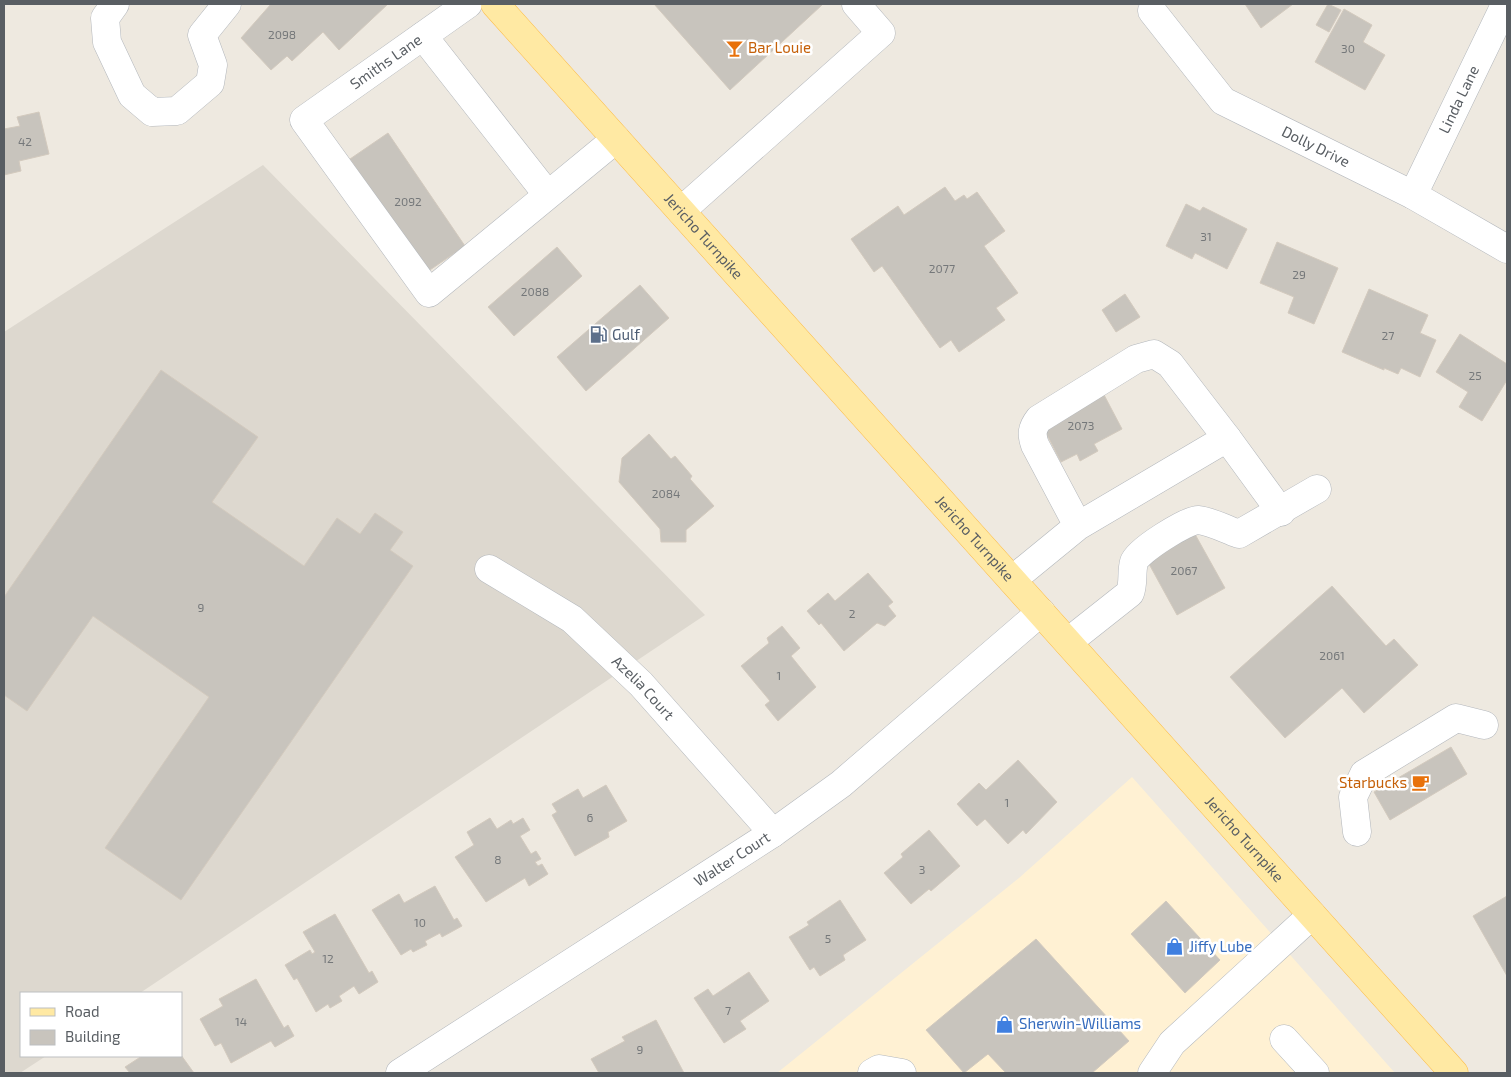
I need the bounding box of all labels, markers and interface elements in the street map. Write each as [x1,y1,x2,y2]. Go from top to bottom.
house number: 2098 [268,27,296,41]
street label: Smiths Lane [346,30,425,92]
bar icon: Bar Louie [724,38,744,58]
place label: Bar Louie [748,38,811,56]
house number: 30 [1341,41,1355,55]
street label: Linda Lane [1434,62,1482,136]
street label: Dolly Drive [1279,122,1353,170]
house number: 42 [18,134,32,148]
street label: Jericho Turnpike [661,189,747,282]
house number: 2092 [394,194,422,208]
house number: 31 [1200,229,1212,243]
house number: 2077 [929,261,955,275]
house number: 29 [1292,267,1306,281]
house number: 2088 [521,284,549,298]
fuel station icon: Gulf [588,325,608,345]
place label: Gulf [612,325,640,343]
house number: 27 [1382,328,1394,342]
house number: 25 [1468,368,1482,382]
house number: 2073 [1068,418,1094,432]
house number: 2084 [652,486,680,500]
street label: Jericho Turnpike [932,491,1018,584]
house number: 2067 [1171,563,1198,577]
house number: 9 [198,600,205,614]
house number: 2 [849,606,856,620]
house number: 2061 [1319,648,1345,662]
street label: Azelia Court [609,651,679,724]
house number: 1 [777,668,781,682]
place label: Starbucks [1339,773,1407,791]
cafe icon: Starbucks [1411,773,1431,793]
street label: Jericho Turnpike [1202,792,1288,885]
house number: 1 [1005,795,1009,809]
house number: 6 [587,810,594,824]
street label: Walter Court [690,827,773,890]
house number: 8 [494,852,502,866]
house number: 3 [919,862,925,876]
house number: 10 [414,915,426,929]
house number: 5 [825,931,831,945]
shop icon: Jiffy Lube [1165,937,1185,957]
place label: Jiffy Lube [1189,937,1252,955]
house number: 12 [322,951,334,965]
legend [20,992,182,1057]
text: Road [65,1002,100,1020]
house number: 7 [725,1003,731,1017]
house number: 14 [235,1014,247,1028]
shop icon: Sherwin-Williams [995,1014,1015,1034]
place label: Sherwin-Williams [1019,1014,1141,1032]
text: Building [65,1027,121,1045]
house number: 9 [637,1042,644,1056]

